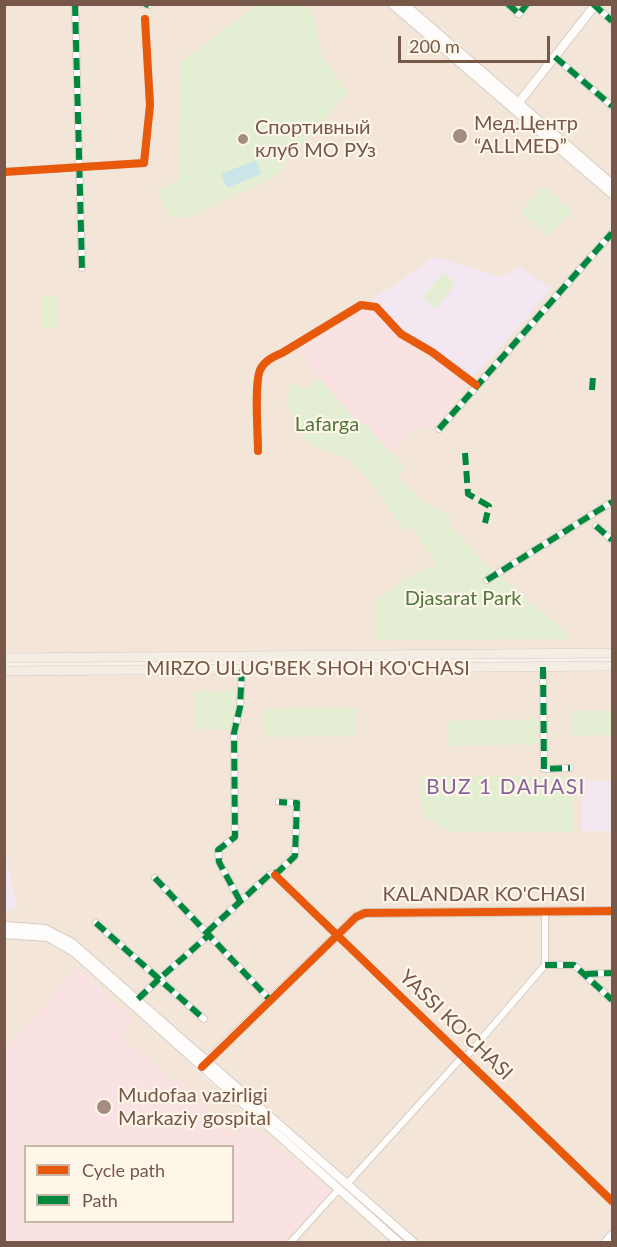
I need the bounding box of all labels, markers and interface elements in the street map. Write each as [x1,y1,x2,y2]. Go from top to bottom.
scale bar [401,24,552,62]
text: 200 m [409,35,460,57]
place label: Мед.Центр “ALLMED” [474,112,578,159]
place label: Спортивный клуб МО РУз [255,116,376,163]
marker: Мед.Центр “ALLMED” [451,127,469,145]
marker: Спортивный клуб МО РУз [236,132,250,146]
park label: Lafarga [295,413,359,437]
park label: Djasarat Park [405,587,521,611]
street label: MIRZO ULUG'BEK SHOH KO'CHASI [146,657,470,681]
district label: BUZ 1 DAHASI [426,774,586,800]
street label: KALANDAR KO'CHASI [383,883,585,907]
street label: YASSI KO'CHASI [394,965,518,1085]
place label: Mudofaa vazirligi Markaziy gospital [118,1084,271,1131]
marker: Mudofaa vazirligi Markaziy gospital [95,1098,113,1116]
legend [24,1145,234,1223]
text: Cycle path [82,1159,165,1181]
text: Path [82,1189,118,1211]

